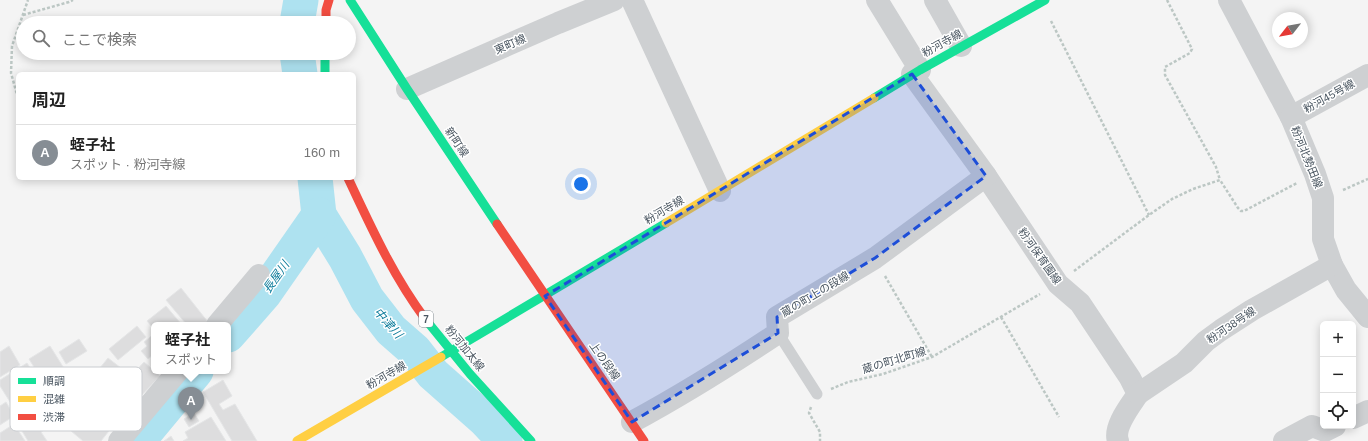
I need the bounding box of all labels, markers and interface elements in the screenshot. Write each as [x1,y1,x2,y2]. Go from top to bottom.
north arrow [1272,12,1308,48]
search box [16,16,356,60]
icon: search [30,27,52,49]
street label: 粉河寺線 [920,27,964,59]
text: ここで検索 [62,31,137,48]
street label: 東町線 [492,32,528,56]
street label: 粉河45号線 [1301,77,1357,115]
text: 周辺 [32,91,66,110]
street label: 粉河北勢田線 [1289,124,1325,190]
street label: 新町線 [443,125,471,159]
text: 蛭子社 [70,136,115,153]
text: A [40,145,50,160]
text: 160 m [304,145,340,160]
text: スポット · 粉河寺線 [70,157,186,172]
your location [571,174,591,194]
street label: 粉河寺線 [642,194,686,226]
street label: 粉河保育園線 [1016,226,1064,286]
water label: 長屋川 [260,257,293,296]
street label: 蔵の町上の段線 [779,269,851,319]
street label: 粉河38号線 [1204,304,1258,346]
water label: 中津川 [371,305,407,343]
road number: 7 [419,311,433,327]
map controls [1320,321,1356,429]
button: + [1320,321,1356,357]
popup [151,322,231,374]
street label: 粉河加太線 [443,323,487,373]
text: 蛭子社 [165,331,210,348]
street label: 上の段線 [587,340,623,382]
street label: 蔵の町北町線 [861,345,927,375]
text: スポット [165,352,217,367]
button: − [1320,357,1356,393]
street label: 粉河寺線 [364,359,408,391]
legend [10,367,142,431]
text: 順調 [43,375,65,387]
pin: A [178,387,204,420]
text: 混雑 [43,393,65,405]
button: locate [1320,393,1356,429]
text: 渋滞 [43,411,65,423]

